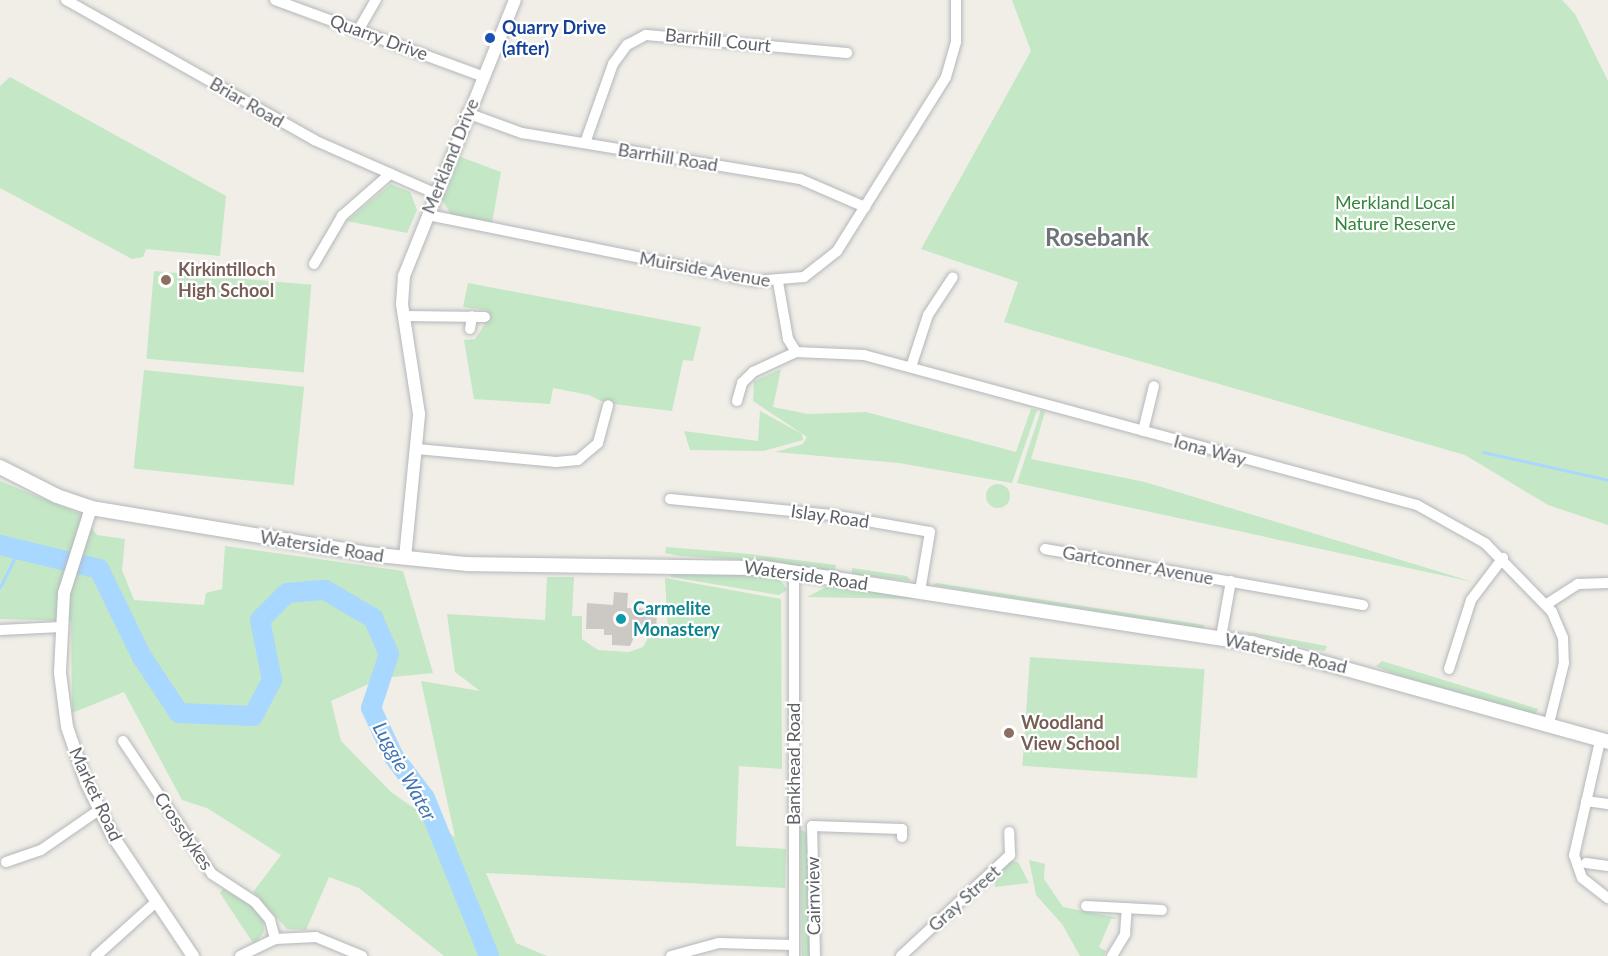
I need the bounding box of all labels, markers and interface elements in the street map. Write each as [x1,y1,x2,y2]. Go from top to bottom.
street label: Quarry Drive [327,9,431,65]
place label: Quarry Drive (after) [502,17,607,60]
street label: Barrhill Court [664,24,772,56]
marker: Quarry Drive (after) [483,31,497,45]
street label: Briar Road [206,72,288,132]
street label: Merkland Drive [417,95,483,217]
street label: Barrhill Road [616,138,720,176]
park label: Merkland Local Nature Reserve [1334,192,1456,234]
district label: Rosebank [1045,223,1149,251]
street label: Muirside Avenue [637,247,773,291]
place label: Kirkintilloch High School [178,259,276,302]
marker: Kirkintilloch High School [159,273,173,287]
street label: Iona Way [1171,430,1249,470]
street label: Islay Road [789,500,871,532]
street label: Waterside Road [259,526,385,566]
street label: Gartconner Avenue [1060,541,1216,589]
street label: Waterside Road [743,556,869,594]
place label: Carmelite Monastery [633,598,720,640]
marker: Carmelite Monastery [614,612,628,626]
street label: Waterside Road [1223,628,1349,678]
street label: Bankhead Road [782,703,804,825]
place label: Woodland View School [1021,712,1120,754]
water label: Luggie Water [368,717,442,825]
marker: Woodland View School [1002,726,1016,740]
street label: Market Road [65,744,127,844]
street label: Crossdykes [150,788,218,874]
street label: Cairnview [802,856,824,936]
street label: Gray Street [924,860,1004,936]

